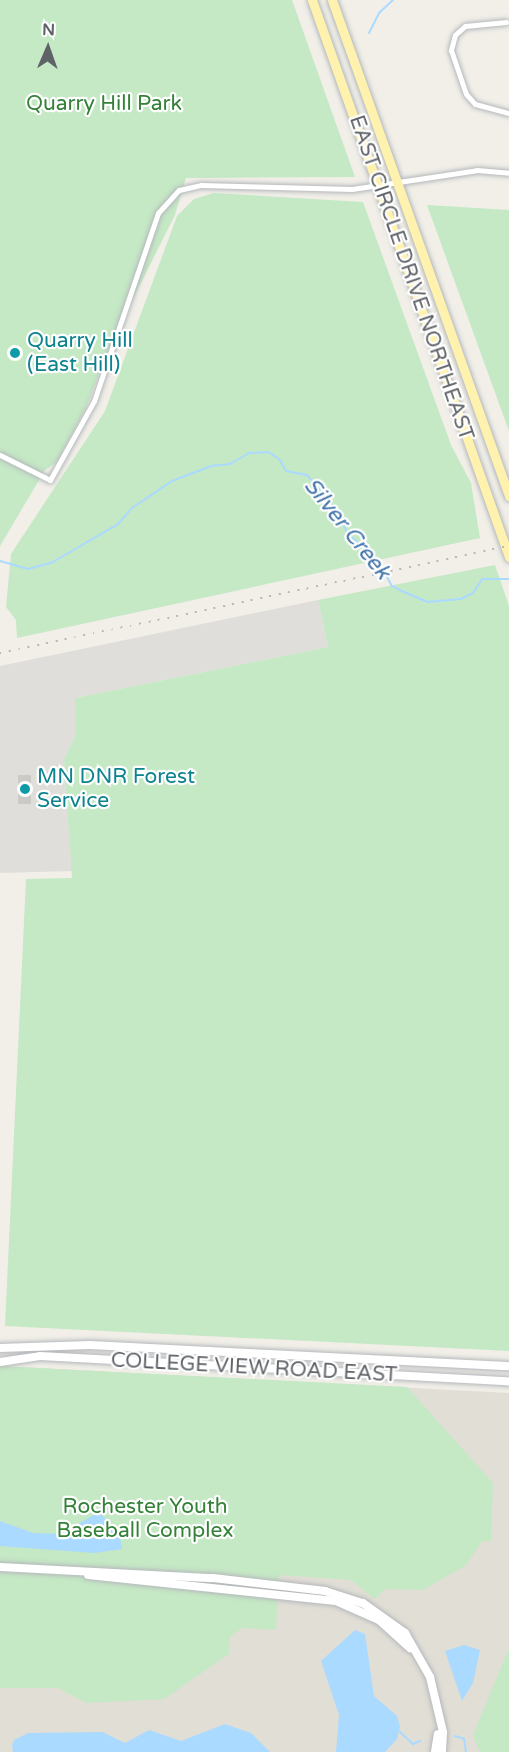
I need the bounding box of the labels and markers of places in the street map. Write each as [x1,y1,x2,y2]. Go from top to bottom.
place label: Quarry Hill (East Hill) [27,328,133,378]
marker: Quarry Hill (East Hill) [8,346,22,360]
place label: MN DNR Forest Service [37,764,195,814]
marker: MN DNR Forest Service [18,782,32,796]

